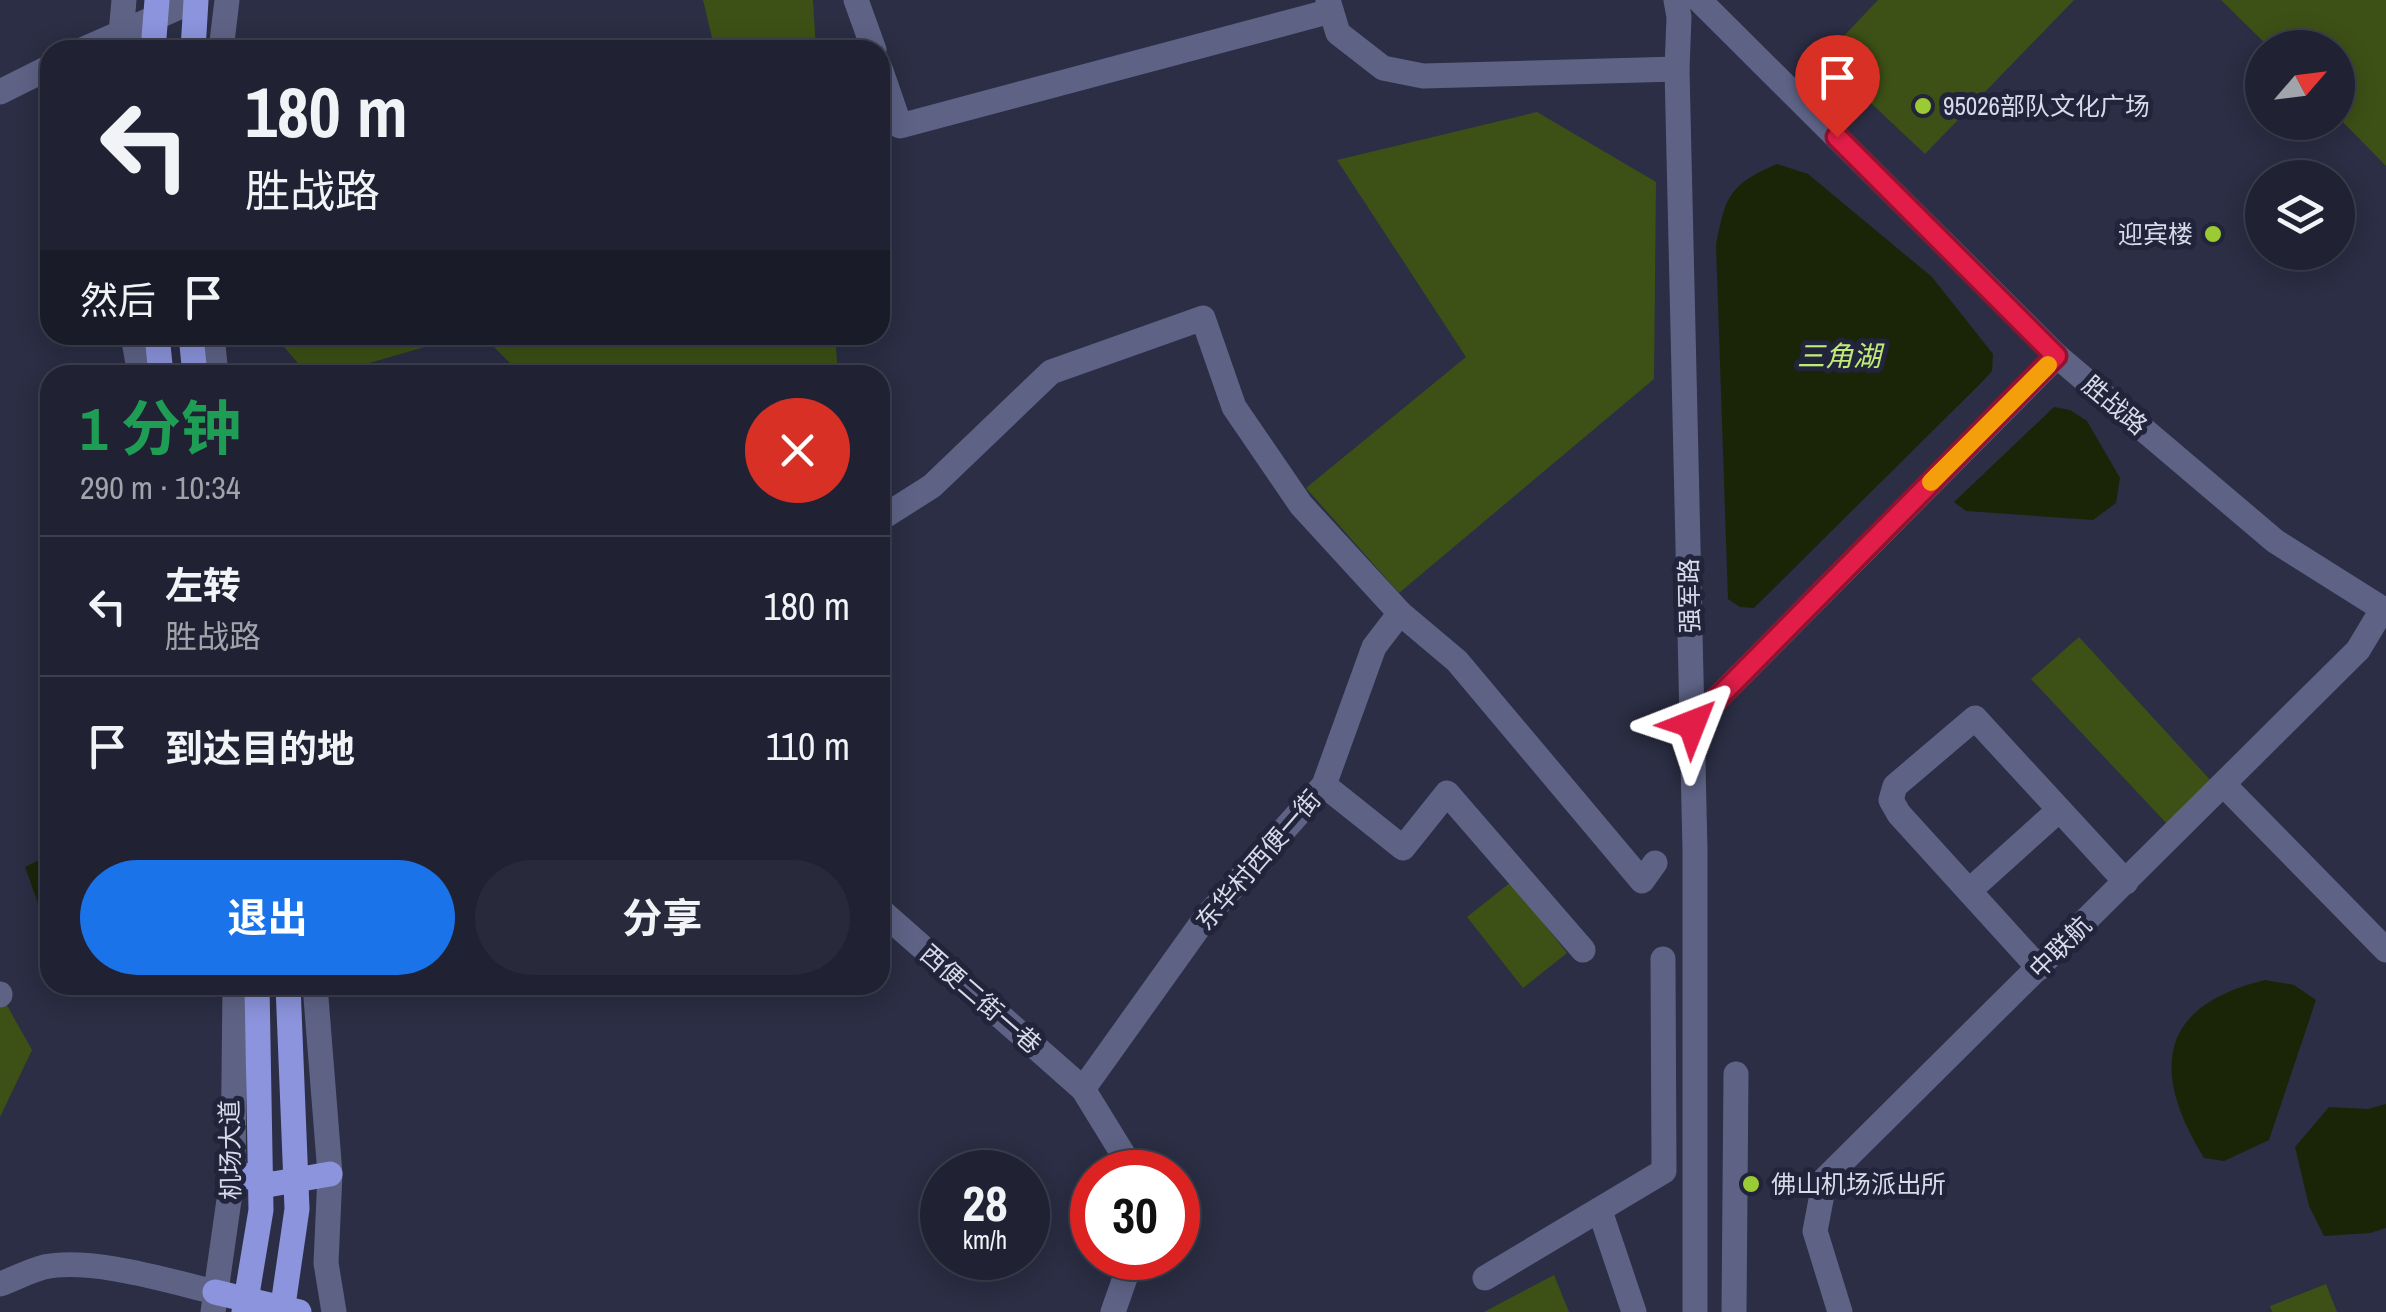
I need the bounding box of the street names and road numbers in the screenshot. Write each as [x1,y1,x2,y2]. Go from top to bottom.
street label: 胜战路 [2075,368,2155,442]
street label: 强军路 [1671,558,1707,634]
street label: 东华村西便一街 [1188,783,1328,937]
street label: 中联航 [2021,908,2099,986]
street label: 西便二街一巷 [913,937,1049,1061]
street label: 机场大道 [212,1100,248,1200]

